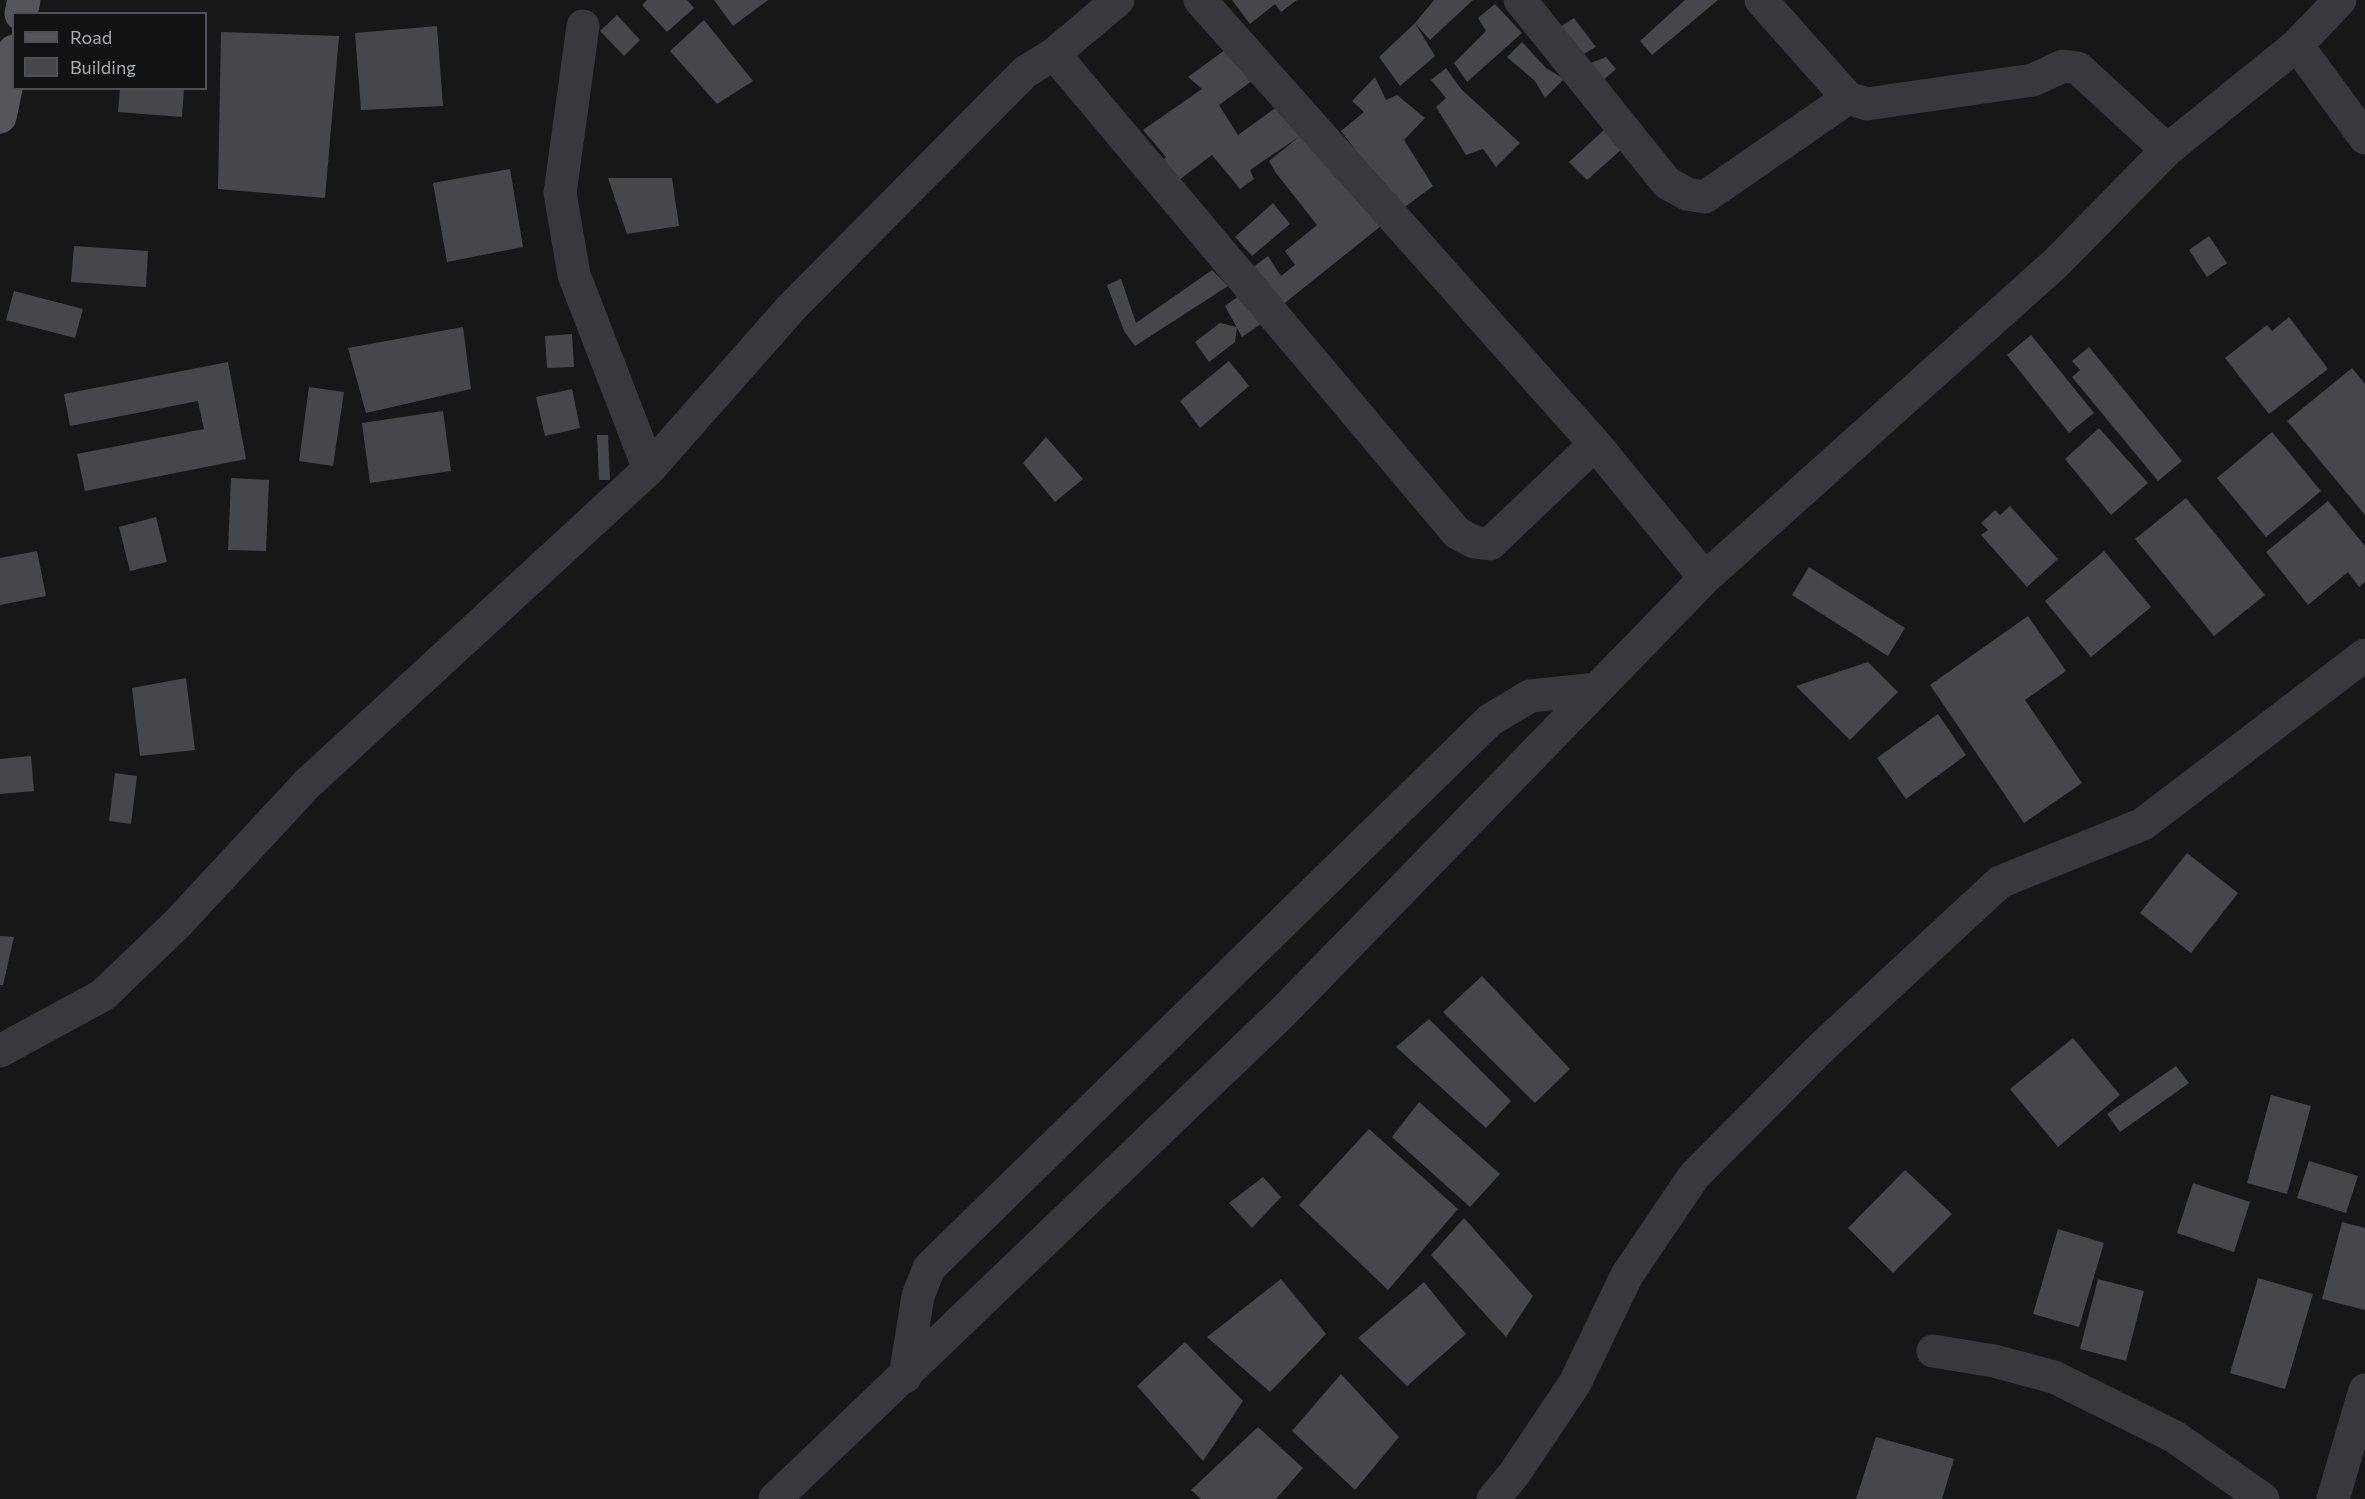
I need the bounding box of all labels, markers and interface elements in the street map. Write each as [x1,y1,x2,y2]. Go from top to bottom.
legend [12,12,207,90]
text: Road [70,26,112,48]
text: Building [70,56,136,78]

